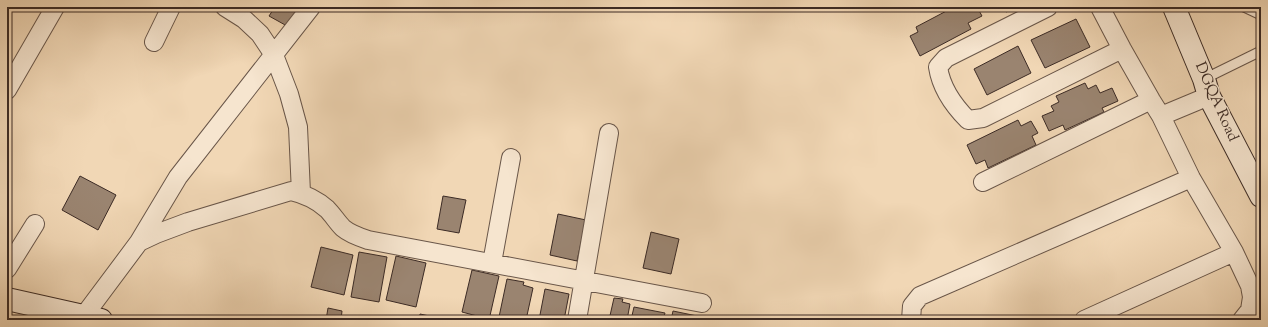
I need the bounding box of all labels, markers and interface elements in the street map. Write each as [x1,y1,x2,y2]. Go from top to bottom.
street label: DGQA Road [1189,59,1243,146]

